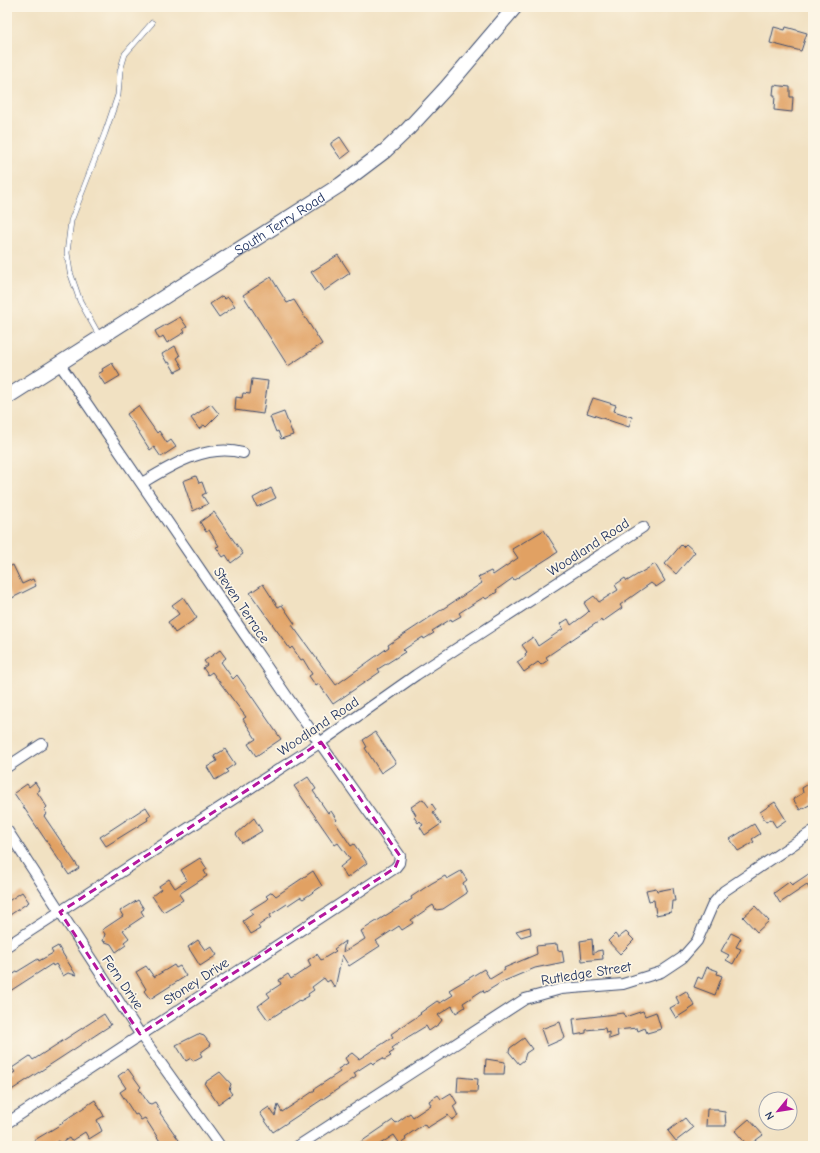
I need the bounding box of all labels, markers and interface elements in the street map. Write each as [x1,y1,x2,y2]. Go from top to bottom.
street label: South Terry Road [231,189,328,259]
street label: Woodland Road [544,515,632,580]
street label: Steven Terrace [210,564,273,647]
street label: Woodland Road [274,693,362,760]
street label: Fern Drive [98,952,147,1013]
street label: Stoney Drive [160,954,232,1009]
street label: Rutledge Street [540,958,633,989]
north arrow [758,1091,798,1131]
text: N [762,1109,777,1122]

